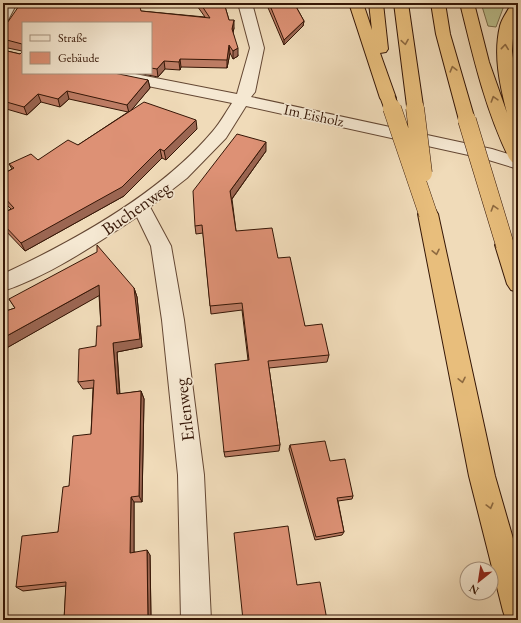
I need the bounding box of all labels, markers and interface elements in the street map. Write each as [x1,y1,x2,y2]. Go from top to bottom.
legend [22,22,152,74]
text: Straße [58,30,87,46]
one-way arrow [400,39,409,45]
one-way arrow [500,44,509,50]
text: Gebäude [58,50,100,66]
one-way arrow [449,66,458,73]
one-way arrow [490,95,499,102]
street label: Im Eisholz [282,99,346,131]
street label: Buchenweg [97,176,175,240]
one-way arrow [490,204,498,211]
one-way arrow [431,249,440,255]
one-way arrow [457,376,466,383]
street label: Erlenweg [169,377,199,443]
one-way arrow [485,503,494,510]
north arrow [459,561,499,601]
text: N [467,581,481,598]

